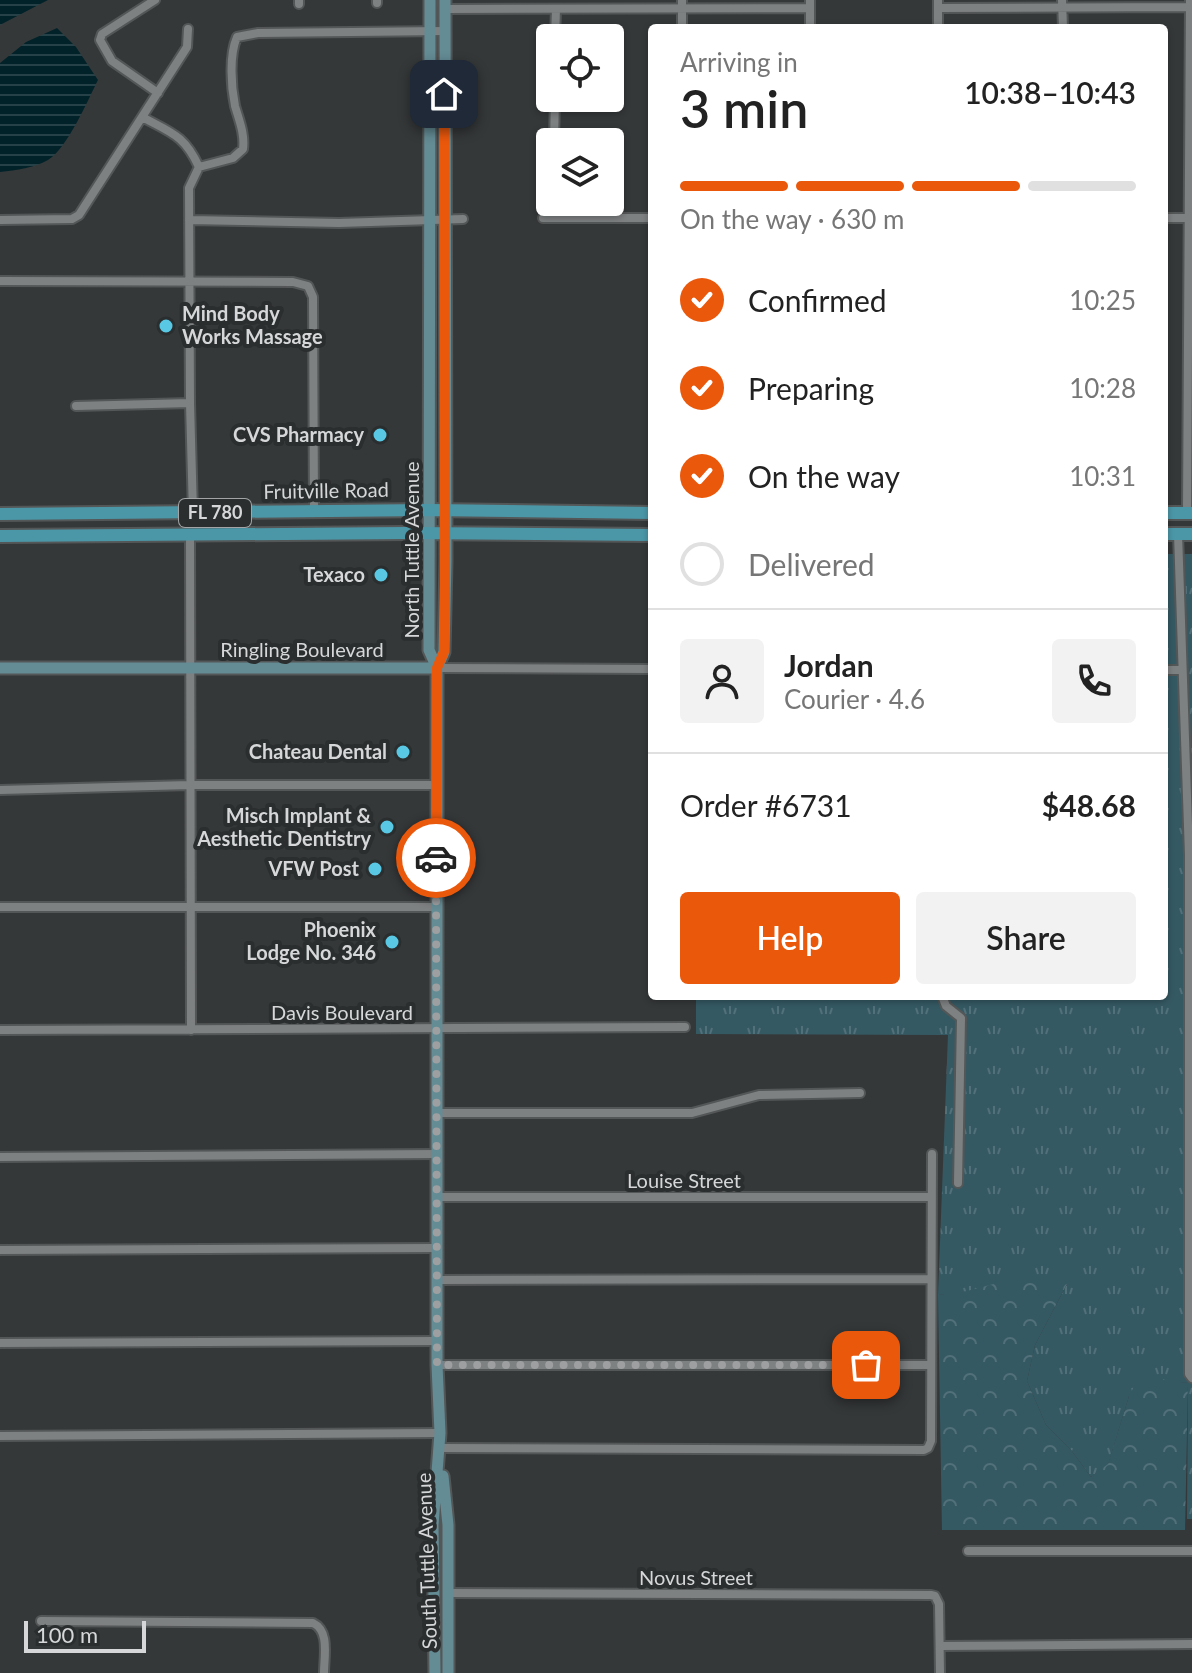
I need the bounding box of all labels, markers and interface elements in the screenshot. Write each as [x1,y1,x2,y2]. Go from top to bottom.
map controls [536,24,624,216]
button: locate [536,24,624,112]
text: Arriving in [680,46,798,78]
pin [410,60,478,128]
icon: home [422,72,466,116]
text: 10:38–10:43 [964,74,1136,110]
text: 3 min [680,77,808,139]
button: layers [536,128,624,216]
text: On the way · 630 m [680,203,904,235]
icon: check [680,278,724,322]
text: Confirmed [748,282,887,318]
text: 10:25 [1069,284,1136,316]
place label: Mind Body Works Massage [182,301,323,348]
marker: Mind Body Works Massage [157,317,175,335]
icon: check [680,366,724,410]
text: Preparing [748,370,874,406]
text: 10:28 [1069,372,1136,404]
place label: CVS Pharmacy [233,422,364,446]
marker: CVS Pharmacy [371,426,389,444]
icon: check [680,454,724,498]
text: On the way [748,458,900,494]
text: 10:31 [1069,460,1136,492]
street label: North Tuttle Avenue [399,462,423,638]
street label: Fruitville Road [263,477,389,503]
road number: FL 780 [179,499,251,527]
text: Delivered [748,546,875,582]
place label: Texaco [303,562,365,586]
marker: Texaco [372,566,390,584]
street label: Ringling Boulevard [220,637,384,661]
button: person [680,639,764,723]
button: phone [1052,639,1136,723]
text: Jordan [784,647,874,683]
text: Courier · 4.6 [784,683,925,715]
place label: Chateau Dental [249,739,387,763]
marker: Chateau Dental [394,743,412,761]
text: Order #6731 [680,787,852,823]
text: $48.68 [1042,787,1136,823]
place label: Misch Implant & Aesthetic Dentistry [196,803,372,850]
marker: Misch Implant & Aesthetic Dentistry [378,818,396,836]
courier [396,818,476,898]
icon: car [414,836,458,880]
place label: VFW Post [267,856,360,880]
marker: VFW Post [366,860,384,878]
button: Help [680,892,900,984]
button: Share [916,892,1136,984]
place label: Phoenix Lodge No. 346 [246,917,377,964]
marker: Phoenix Lodge No. 346 [383,933,401,951]
street label: Davis Boulevard [271,1000,413,1024]
street label: Louise Street [627,1168,741,1192]
pin [832,1331,900,1399]
icon: bag [844,1343,888,1387]
street label: South Tuttle Avenue [411,1472,441,1650]
street label: Novus Street [639,1565,753,1589]
scale bar [24,1617,146,1653]
text: 100 m [36,1621,98,1648]

